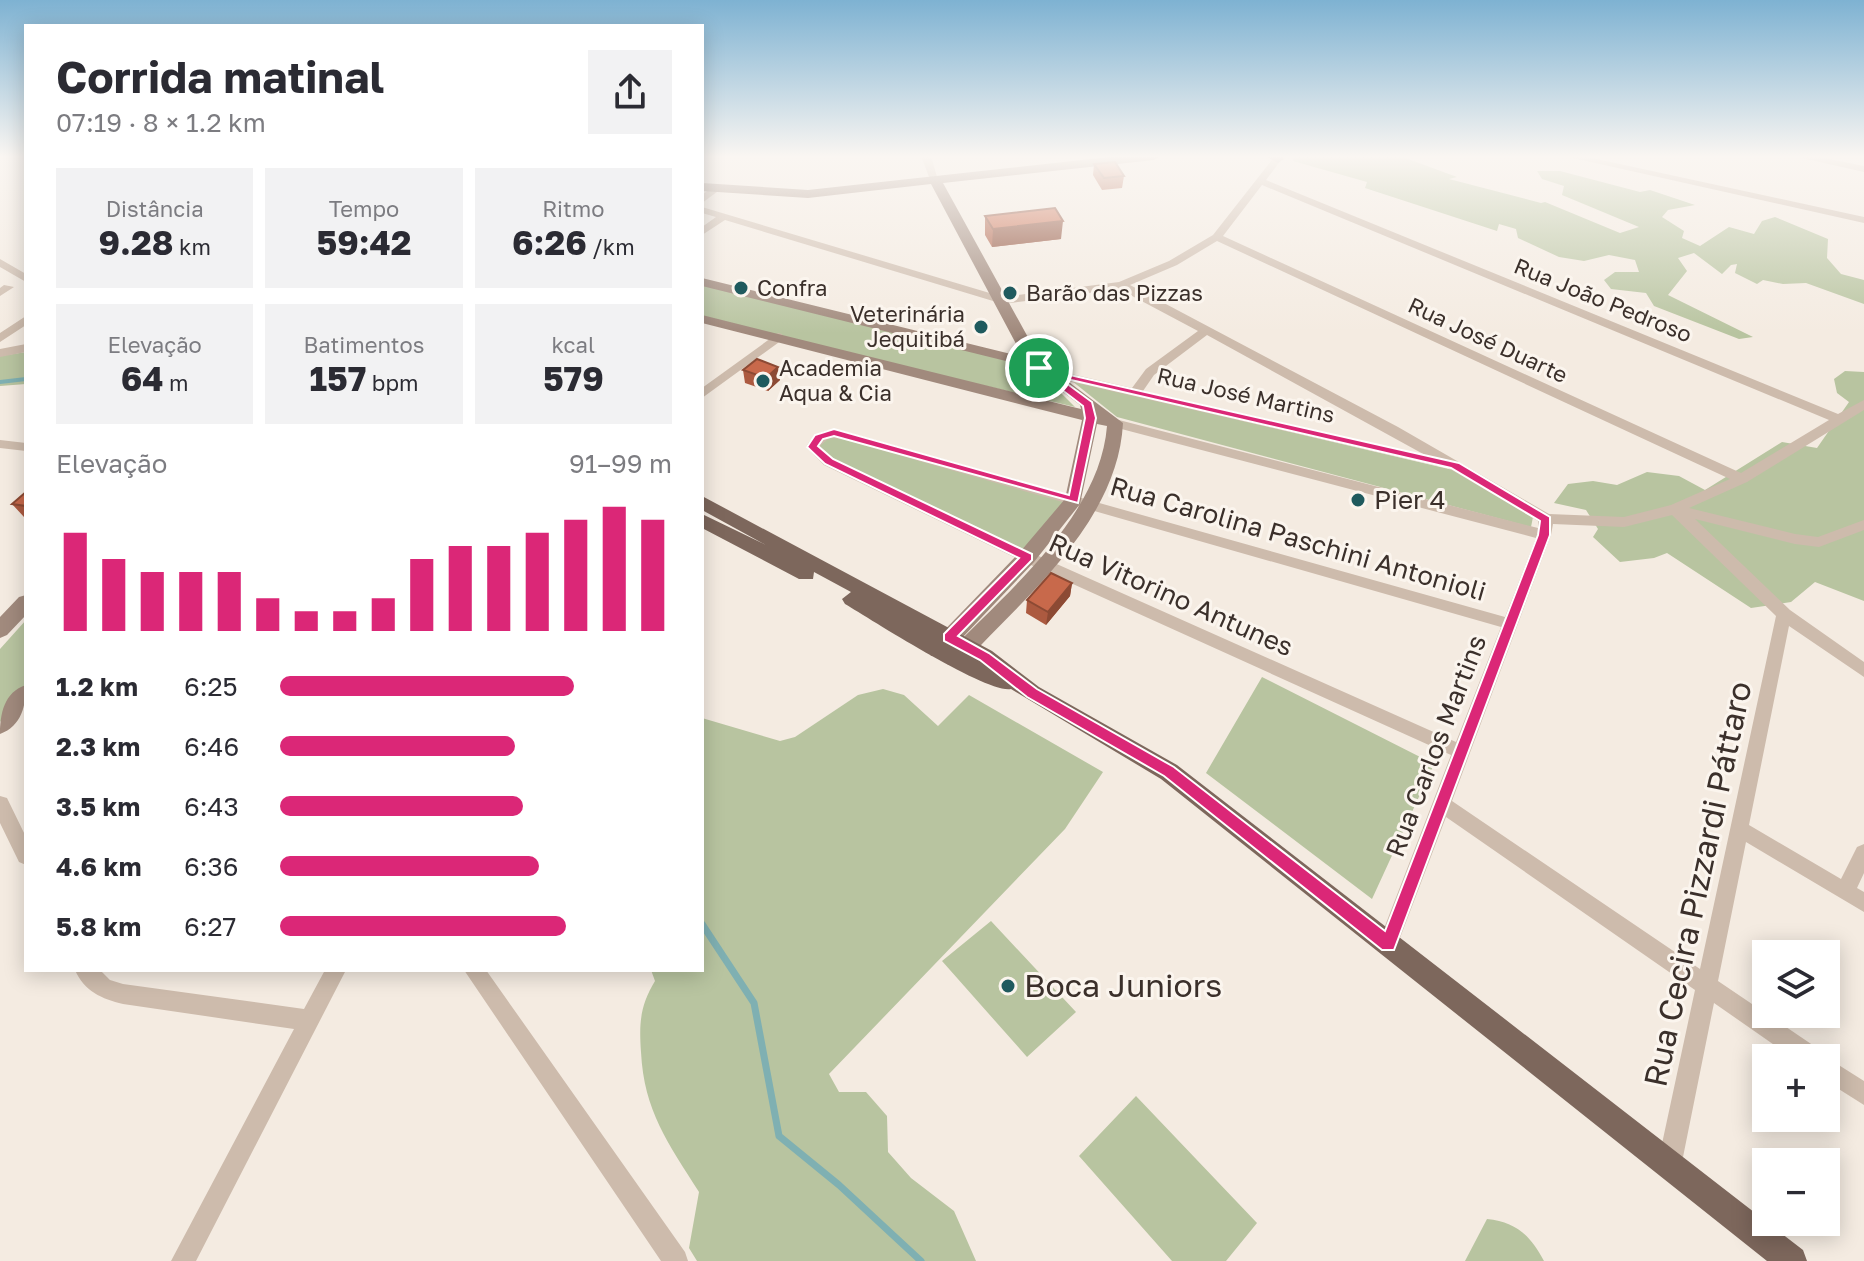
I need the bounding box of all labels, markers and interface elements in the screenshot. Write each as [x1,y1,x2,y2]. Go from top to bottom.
text: Corrida matinal [56,50,384,103]
button: share [588,50,672,134]
text: 07:19 · 8 × 1.2 km [56,107,266,138]
text: Distância [106,195,204,222]
text: Tempo [329,195,399,222]
text: Ritmo [542,195,604,222]
text: 9.28 [98,222,173,262]
text: 59:42 [316,222,412,262]
text: 6:26 [512,222,587,262]
text: km [173,233,211,260]
text: /km [587,233,635,260]
street label: Rua João Pedroso [1510,252,1696,347]
place label: Confra [757,274,828,301]
marker: Confra [732,279,750,297]
place label: Barão das Pizzas [1026,279,1203,306]
marker: Barão das Pizzas [1001,284,1019,302]
street label: Rua José Duarte [1404,291,1572,388]
place label: Veterinária Jequitibá [850,300,965,352]
marker: Veterinária Jequitibá [972,318,990,336]
text: Elevação [108,331,202,358]
text: Batimentos [304,331,424,358]
text: kcal [552,331,595,358]
pin [1005,334,1073,402]
icon: arrive [1017,346,1061,390]
place label: Academia Aqua & Cia [779,354,892,406]
text: 64 [121,358,164,398]
text: 157 [310,358,366,398]
text: 579 [543,358,604,398]
street label: Rua José Martins [1155,361,1338,428]
text: m [164,369,189,396]
text: bpm [366,369,418,396]
marker: Academia Aqua & Cia [754,372,772,390]
text: Elevação [56,448,167,479]
text: 91–99 m [569,448,672,479]
street label: Rua Carolina Paschini Antonioli [1107,470,1489,607]
place label: Pier 4 [1374,484,1446,515]
marker: Pier 4 [1349,491,1367,509]
street label: Rua Vitorino Antunes [1044,527,1298,662]
street label: Rua Carlos Martins [1379,630,1492,861]
text: 1.2 km [56,671,138,702]
text: 6:25 [184,671,238,702]
street label: Rua Cecira Pizzardi Páttaro [1635,678,1759,1090]
text: 2.3 km [56,731,140,762]
text: 6:46 [184,731,239,762]
text: 3.5 km [56,791,140,822]
text: 6:43 [184,791,239,822]
text: 4.6 km [56,851,141,882]
text: 6:36 [184,851,238,882]
text: 5.8 km [56,911,141,942]
text: 6:27 [184,911,236,942]
map controls [1752,940,1840,1236]
button: layers [1752,940,1840,1028]
place label: Boca Juniors [1024,966,1222,1004]
marker: Boca Juniors [999,977,1017,995]
button: + [1752,1044,1840,1132]
button: − [1752,1148,1840,1236]

